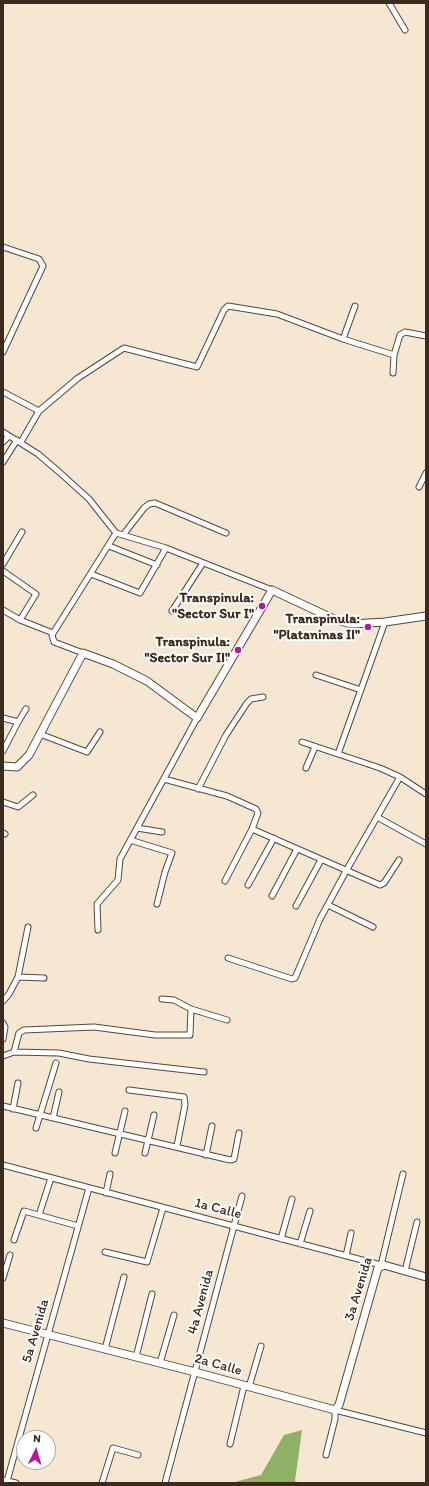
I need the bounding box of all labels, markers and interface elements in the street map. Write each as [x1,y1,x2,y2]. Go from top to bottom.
place label: Transpinula: "Sector Sur I" [172,590,254,622]
marker: Transpinula: "Sector Sur I" [257,601,267,611]
place label: Transpinula: "Plataninas II" [273,611,360,644]
marker: Transpinula: "Plataninas II" [363,622,373,632]
place label: Transpinula: "Sector Sur II" [144,634,230,666]
marker: Transpinula: "Sector Sur II" [233,645,243,655]
street label: 1a Calle [193,1195,243,1223]
street label: 3a Avenida [341,1255,377,1323]
street label: 4a Avenida [184,1268,218,1336]
street label: 5a Avenida [19,1297,53,1365]
street label: 2a Calle [192,1350,244,1380]
north arrow [16,1430,56,1470]
text: N [33,1432,41,1445]

